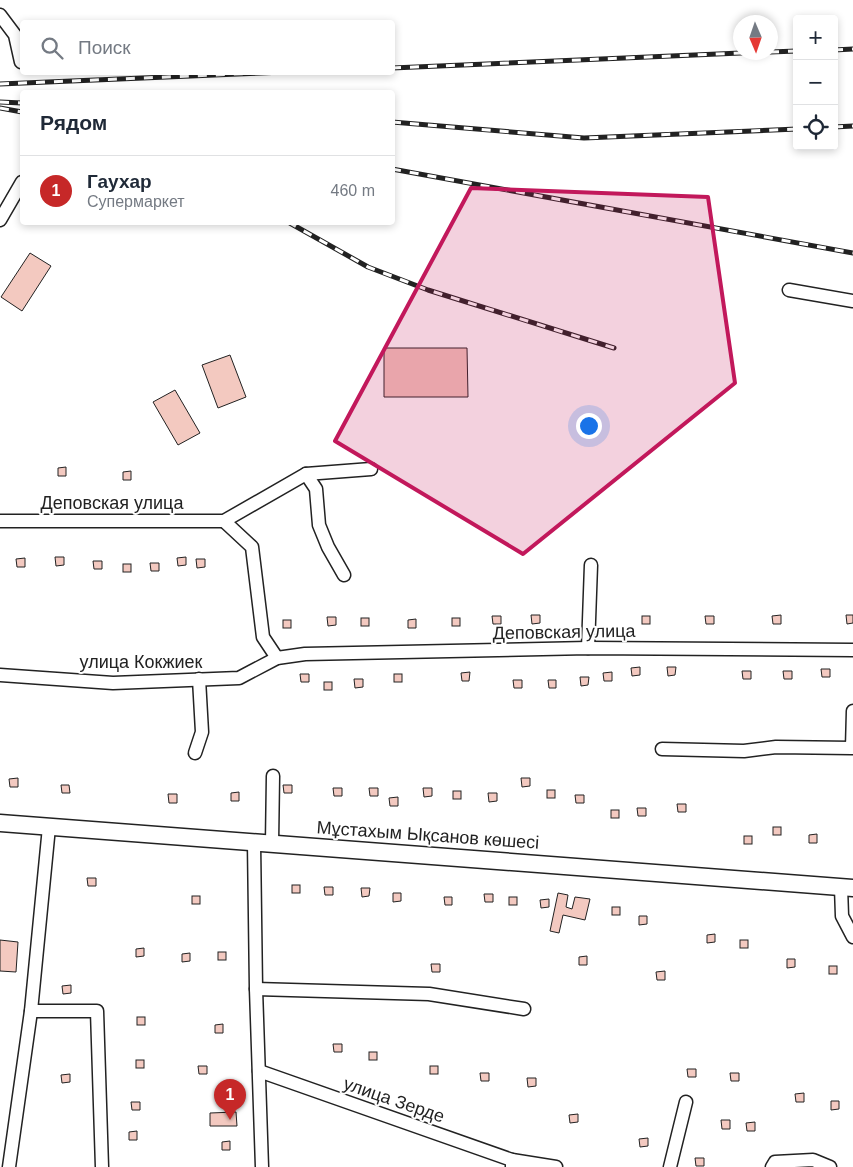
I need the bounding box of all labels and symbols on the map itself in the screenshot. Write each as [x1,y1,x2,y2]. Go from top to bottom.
north arrow [733,15,778,60]
your location [576,413,602,439]
street label: Деповская улица [41,493,184,513]
street label: Деповская улица [492,621,637,643]
street label: улица Кокжиек [80,652,203,672]
street label: Мұстахым Ықсанов көшесі [316,817,540,853]
street label: улица Зерде [341,1073,447,1127]
pin: 1 [214,1079,246,1120]

